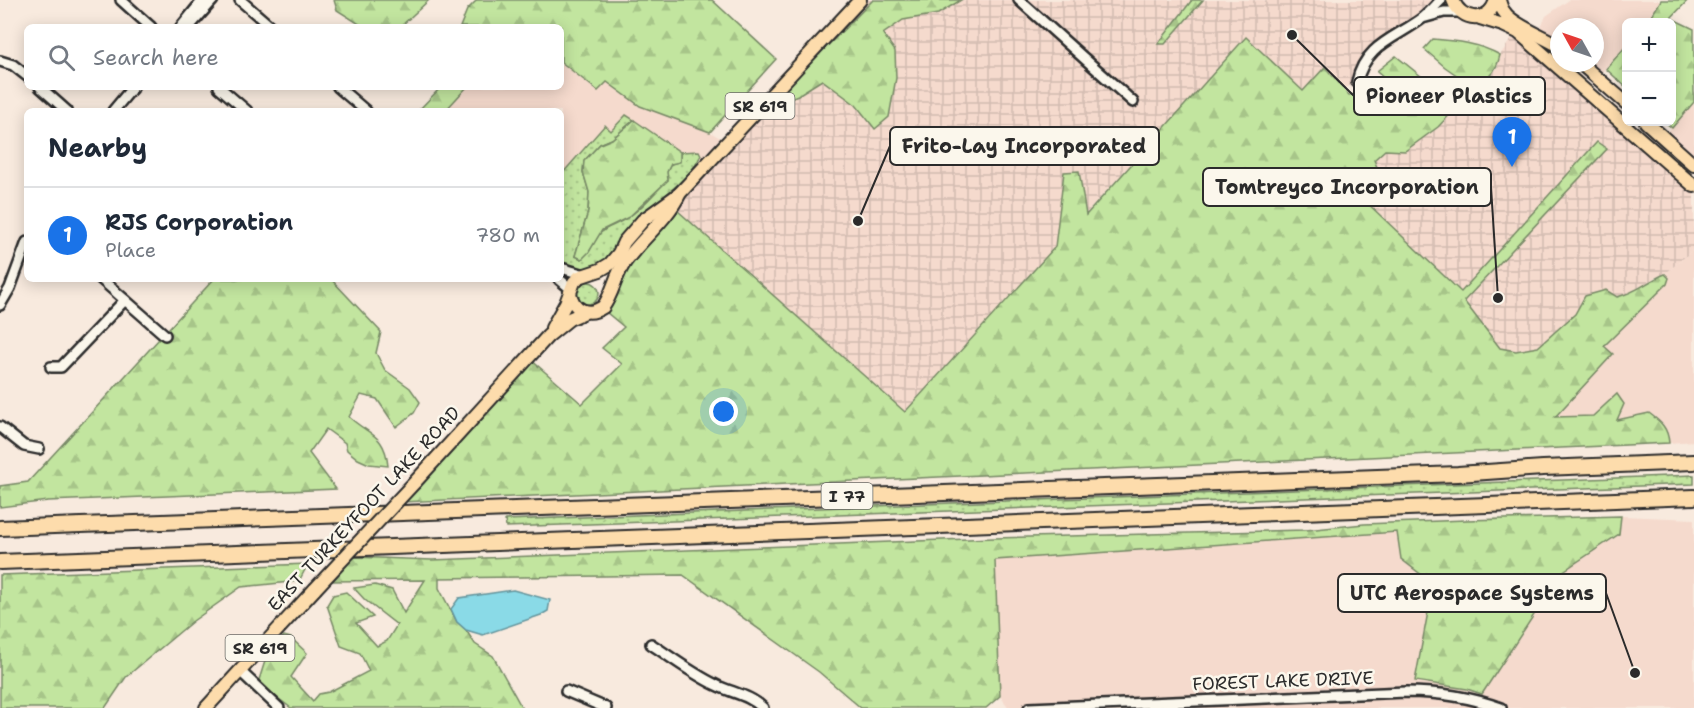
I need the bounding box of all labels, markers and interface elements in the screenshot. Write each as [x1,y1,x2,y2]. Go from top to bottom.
north arrow [1550,18,1604,72]
map controls [1622,18,1676,126]
button: + [1622,18,1676,72]
search box [24,24,564,90]
icon: search [45,41,78,74]
text: Search here [93,43,219,72]
button: − [1622,72,1676,126]
callout: Pioneer Plastics [1354,77,1545,115]
text: Pioneer Plastics [1366,83,1532,109]
road number: SR 619 [726,93,795,119]
pin: 1 [1492,118,1532,167]
callout: Frito-Lay Incorporated [890,127,1159,165]
text: Nearby [48,130,147,165]
text: Frito-Lay Incorporated [902,133,1146,159]
callout: Tomtreyco Incorporation [1203,168,1491,206]
text: Tomtreyco Incorporation [1215,174,1479,200]
text: RJS Corporation [105,208,293,237]
text: 1 [63,222,72,248]
text: 780 m [475,222,540,248]
text: Place [105,237,156,263]
your location [709,397,738,426]
street label: EAST TURKEYFOOT LAKE ROAD [263,401,466,617]
road number: I 77 [822,483,872,509]
callout: UTC Aerospace Systems [1338,574,1606,612]
text: UTC Aerospace Systems [1350,580,1594,606]
road number: SR 619 [226,635,294,661]
street label: FOREST LAKE DRIVE [1192,666,1374,696]

